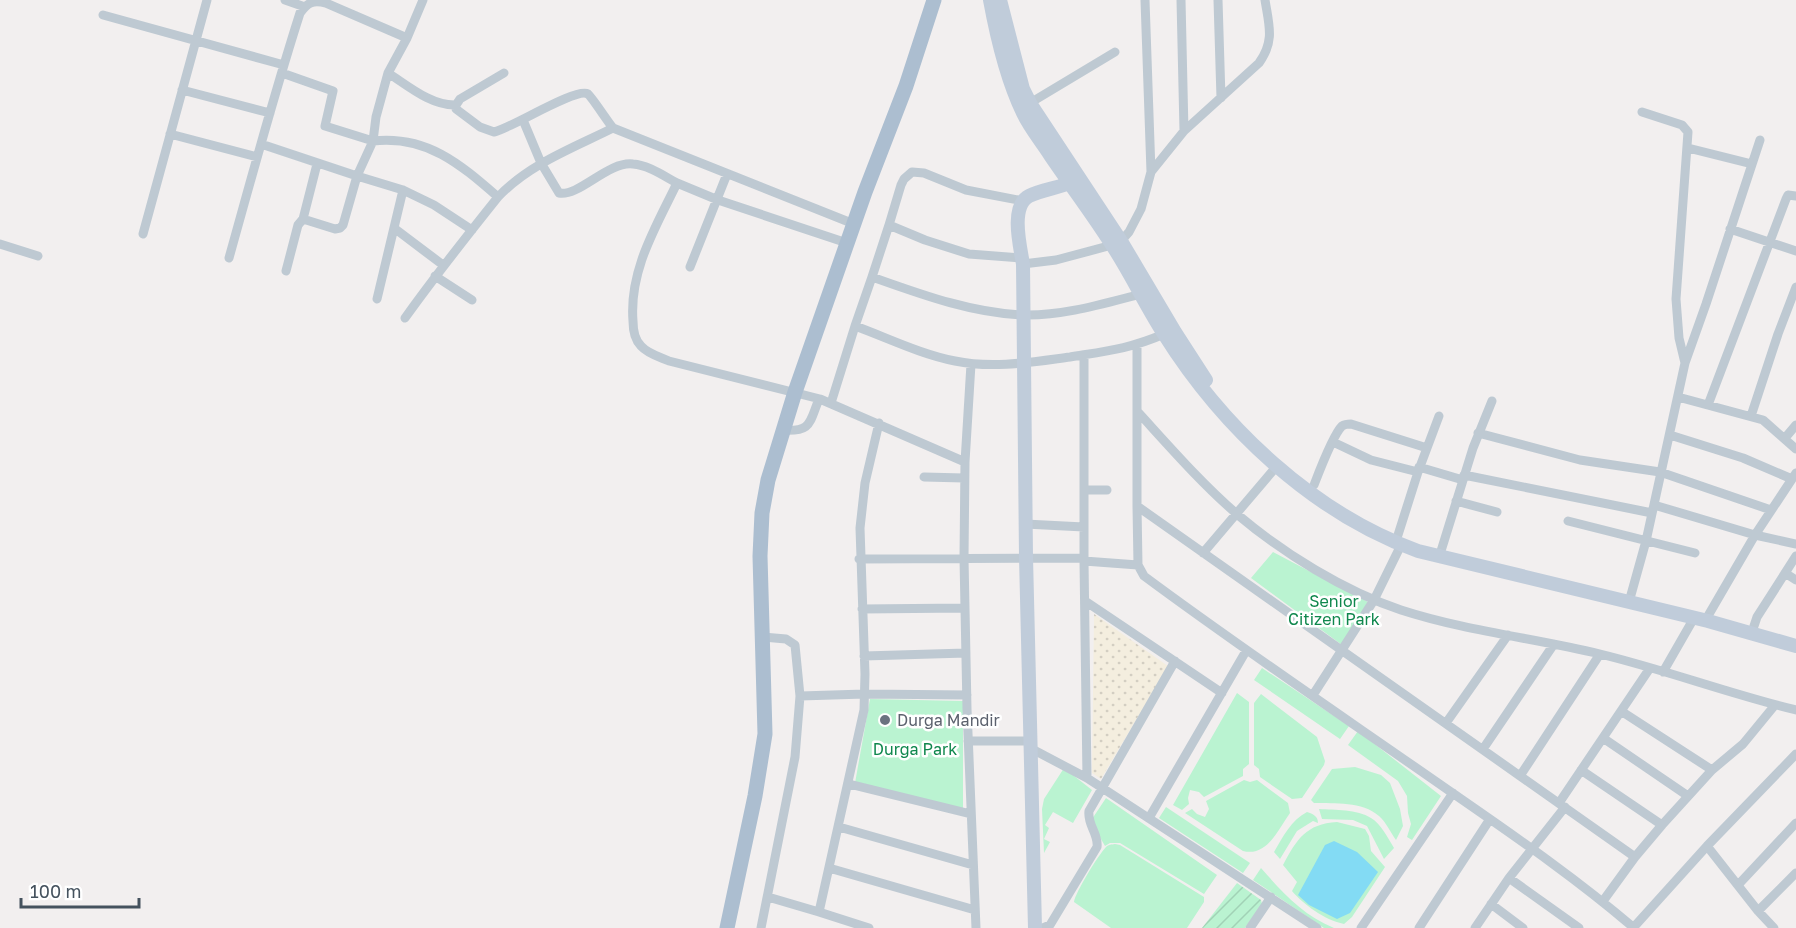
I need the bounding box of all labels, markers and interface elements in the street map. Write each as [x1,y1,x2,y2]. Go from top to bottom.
park label: Senior Citizen Park [1288,591,1380,629]
place label: Durga Mandir [897,710,1000,730]
marker: Durga Mandir [878,713,892,727]
park label: Durga Park [873,739,957,759]
scale bar [21,871,140,909]
text: 100 m [30,880,81,902]

